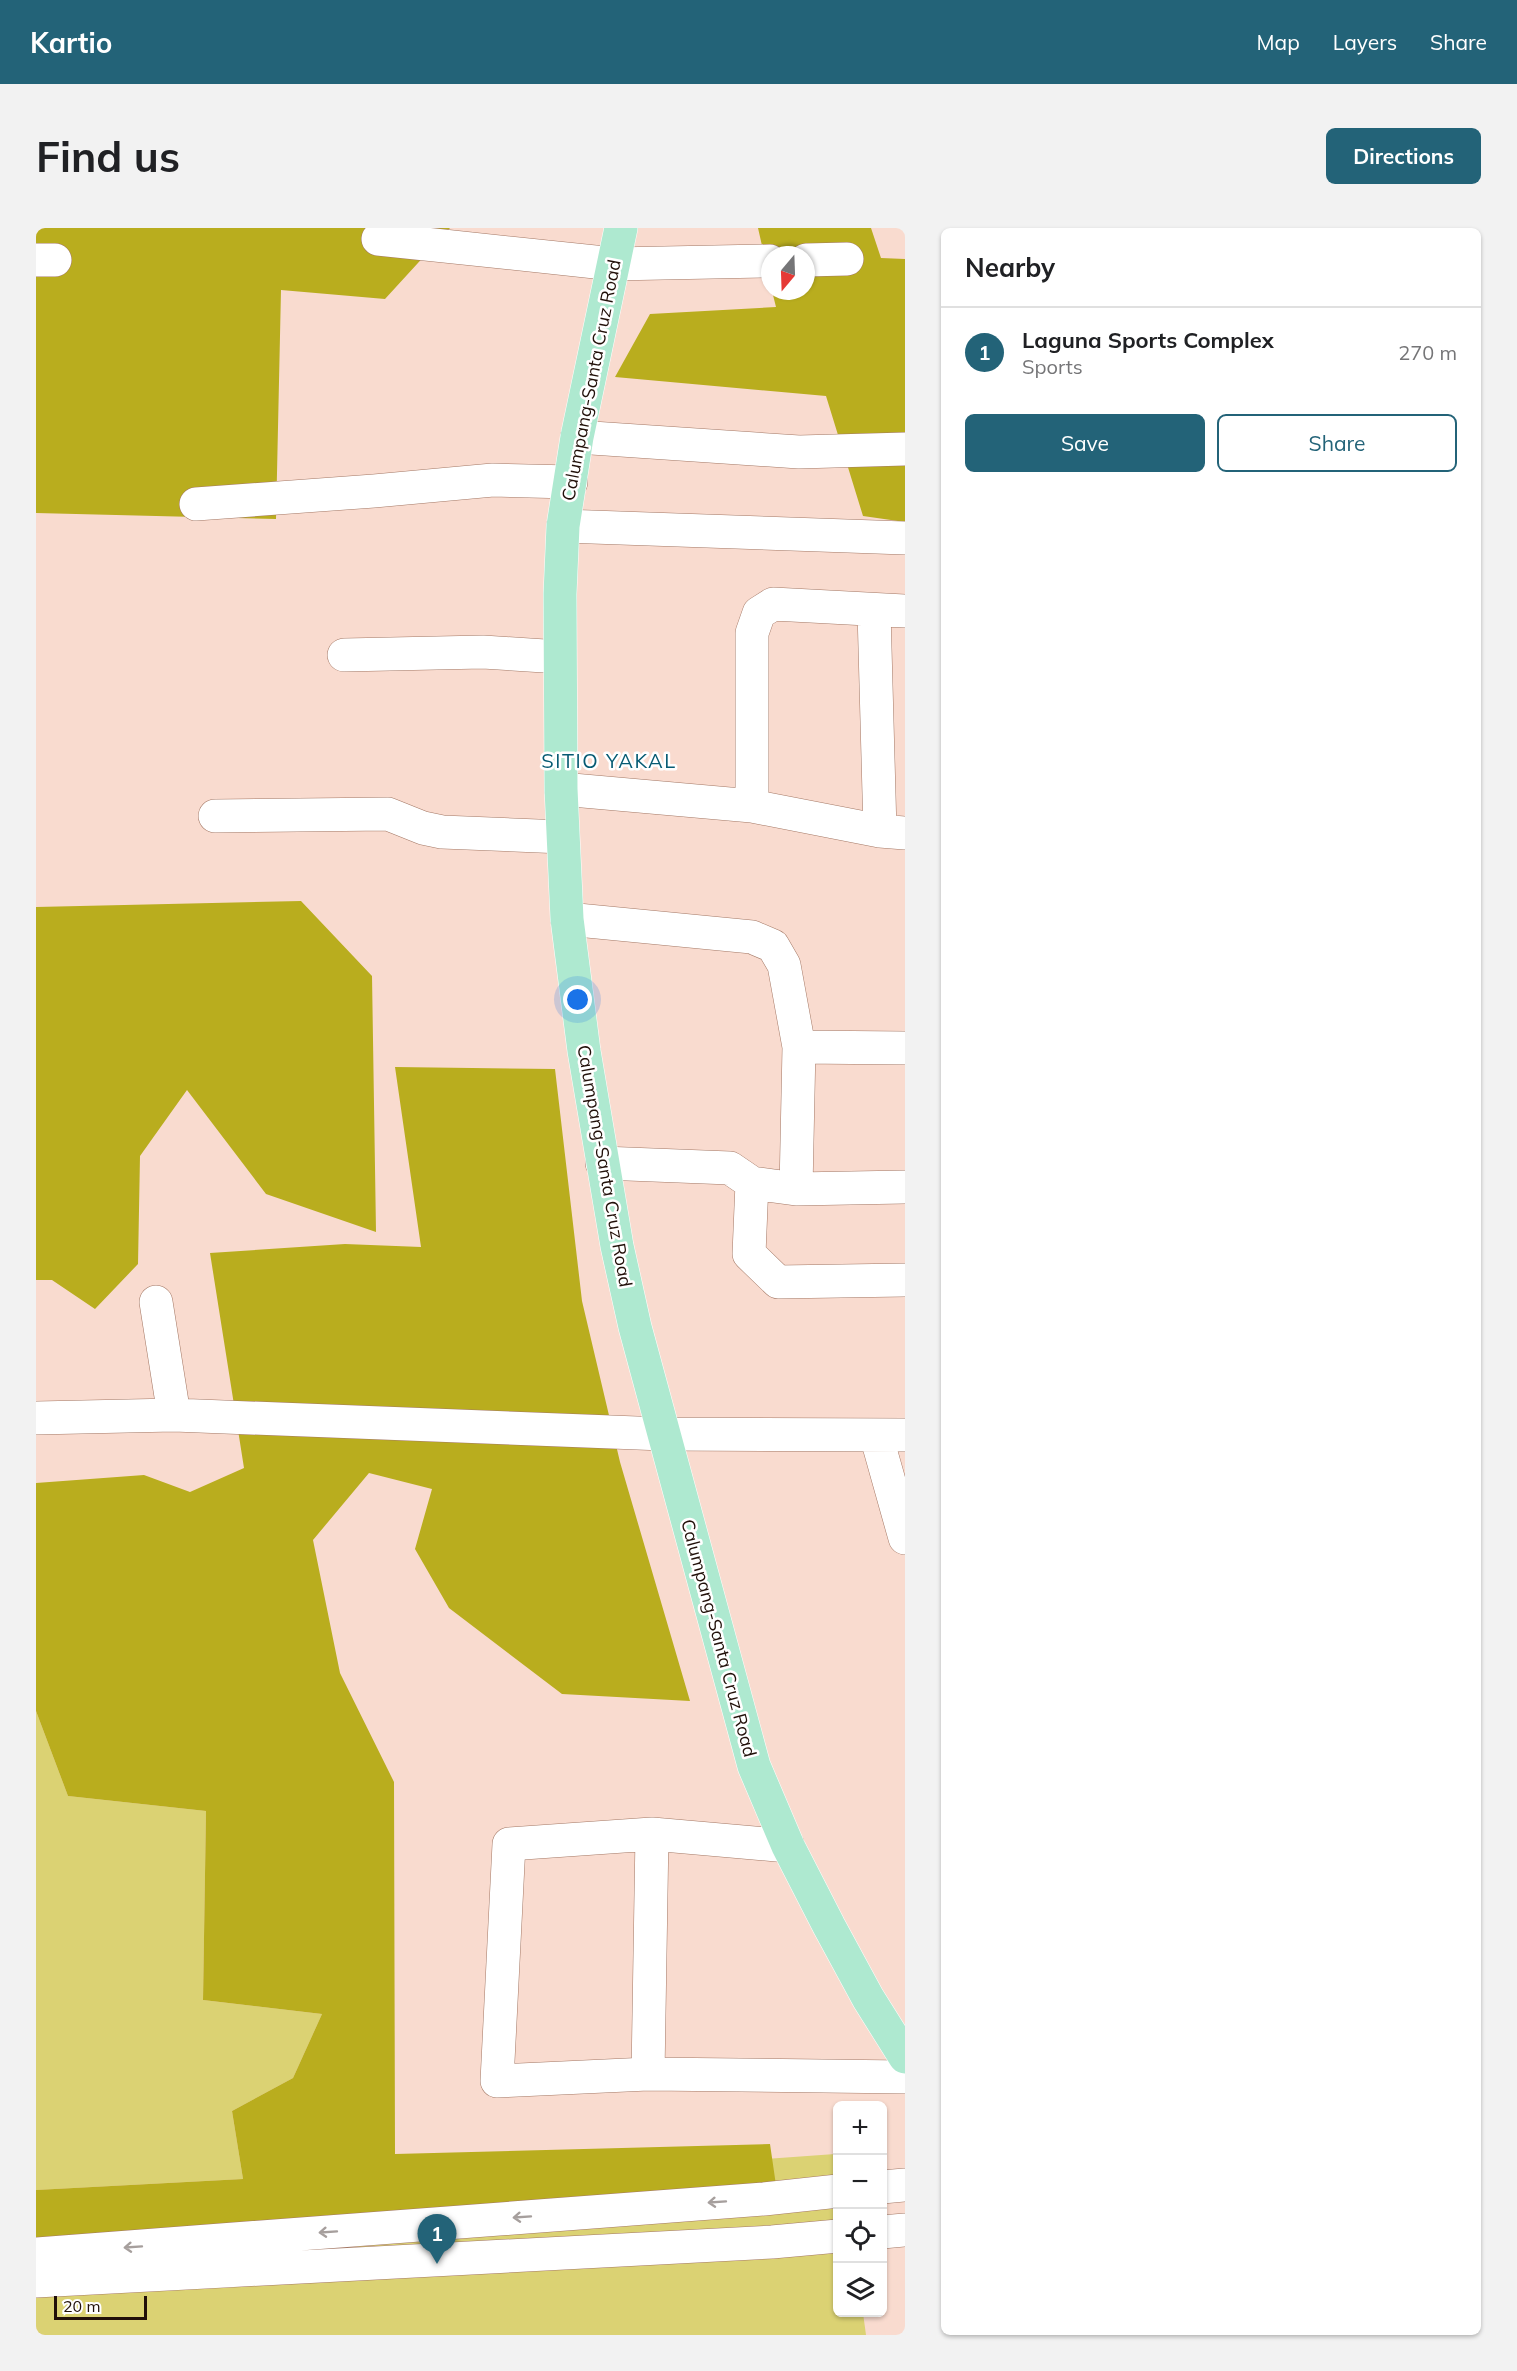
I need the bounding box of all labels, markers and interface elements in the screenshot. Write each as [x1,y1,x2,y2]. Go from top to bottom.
text: Kartio [30,25,112,60]
text: Map [1257,29,1300,55]
text: Layers [1333,29,1397,55]
text: Share [1430,29,1487,55]
button: Directions [1326,128,1481,184]
text: Find us [36,130,180,183]
north arrow [761,246,815,300]
text: Nearby [965,251,1055,284]
street label: Calumpang-Santa Cruz Road [556,257,626,503]
text: Laguna Sports Complex [1022,326,1274,354]
text: 1 [979,340,991,365]
text: 270 m [1398,340,1457,365]
text: Sports [1022,354,1083,379]
button: Save [965,414,1205,472]
button: Share [1217,414,1457,472]
district label: SITIO YAKAL [541,748,677,773]
your location [563,985,592,1014]
street label: Calumpang-Santa Cruz Road [572,1043,638,1289]
street label: Calumpang-Santa Cruz Road [676,1517,762,1759]
map controls [833,2101,887,2317]
button: + [833,2101,887,2155]
button: − [833,2155,887,2209]
one-way arrow [707,2197,727,2208]
button: locate [833,2209,887,2263]
one-way arrow [513,2212,533,2223]
pin: 1 [418,2214,456,2264]
one-way arrow [318,2227,338,2238]
one-way arrow [124,2242,144,2253]
button: layers [833,2263,887,2317]
scale bar [54,2293,147,2320]
text: 20 m [63,2296,100,2316]

